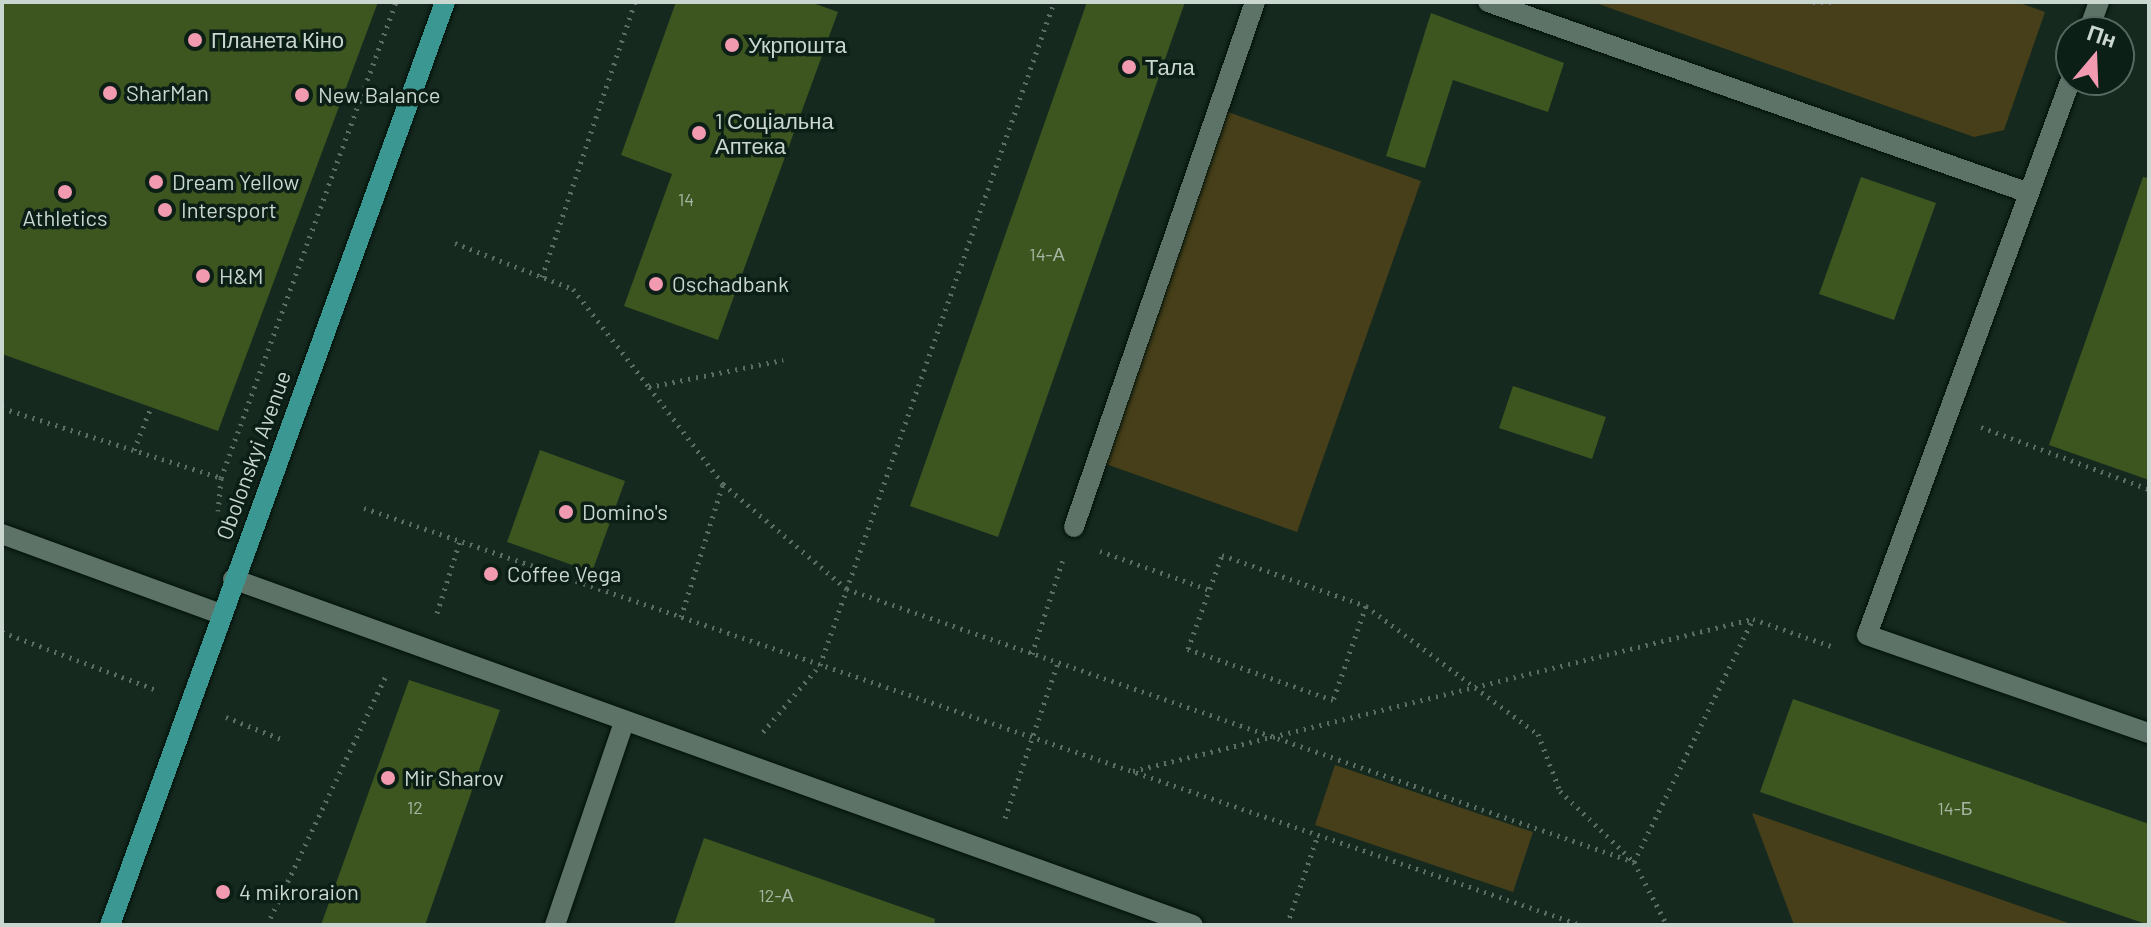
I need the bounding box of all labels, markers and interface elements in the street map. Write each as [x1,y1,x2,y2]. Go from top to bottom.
north arrow [2055,16,2135,96]
text: Пн [2084,18,2120,52]
place label: Планета Кіно [211,27,344,53]
marker: Планета Кіно [186,31,204,49]
place label: Укрпошта [748,32,847,58]
marker: Укрпошта [723,36,741,54]
place label: Тала [1145,54,1195,80]
marker: Тала [1120,58,1138,76]
place label: SharMan [126,80,209,106]
place label: New Balance [318,82,441,108]
marker: SharMan [101,84,119,102]
marker: New Balance [293,86,311,104]
place label: 1 Соціальна Аптека [715,107,834,158]
marker: 1 Соціальна Аптека [690,124,708,142]
place label: Dream Yellow [172,169,299,195]
marker: Dream Yellow [147,173,165,191]
marker: Athletics [56,183,74,201]
house number: 14 [678,188,694,210]
place label: Intersport [181,197,277,223]
marker: Intersport [156,201,174,219]
place label: Athletics [22,205,108,231]
house number: 14-А [1029,243,1065,265]
place label: H&M [219,263,264,289]
marker: H&M [194,267,212,285]
place label: Oschadbank [672,271,789,297]
marker: Oschadbank [647,275,665,293]
street label: Obolonskyi Avenue [210,367,296,543]
place label: Domino's [582,499,668,525]
marker: Domino's [557,503,575,521]
place label: Coffee Vega [507,561,621,587]
marker: Coffee Vega [482,565,500,583]
place label: Mir Sharov [404,765,504,791]
marker: Mir Sharov [379,769,397,787]
house number: 12 [407,796,423,818]
house number: 14-Б [1937,797,1973,819]
place label: 4 mikroraion [239,879,359,905]
marker: 4 mikroraion [214,883,232,901]
house number: 12-А [758,884,794,906]

